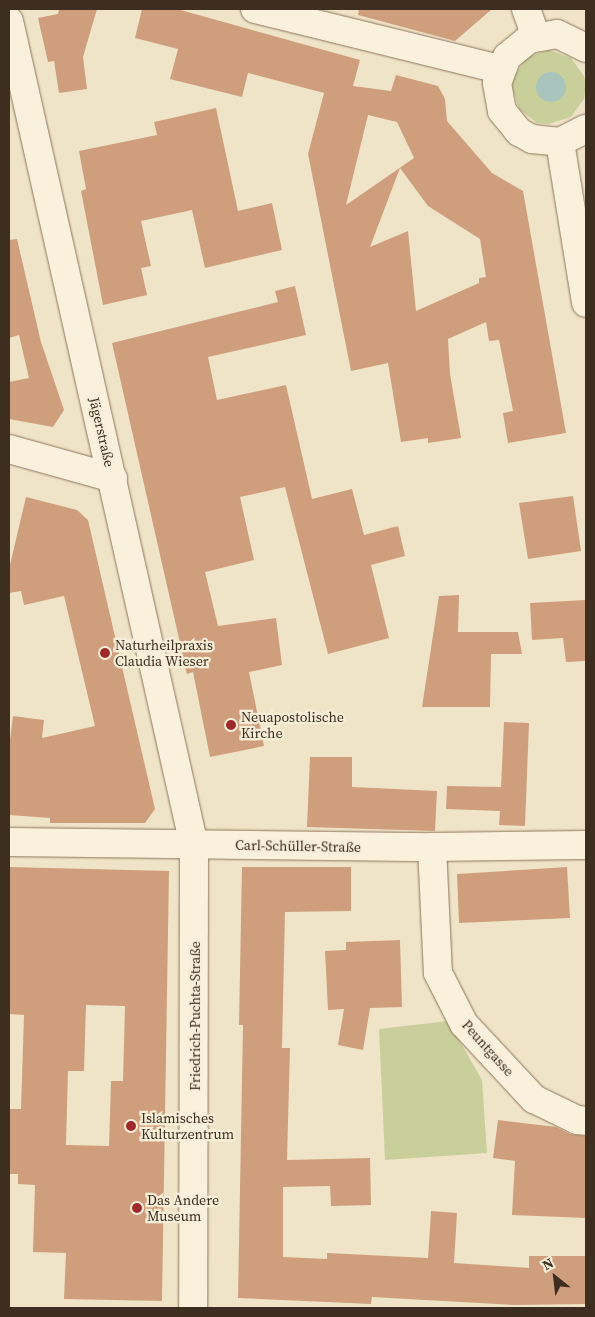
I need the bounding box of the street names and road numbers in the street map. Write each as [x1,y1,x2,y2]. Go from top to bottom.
street label: Jägerstraße [86,396,118,468]
street label: Carl-Schüller-Straße [235,837,361,855]
street label: Friedrich-Puchta-Straße [187,941,203,1091]
street label: Peuntgasse [458,1017,518,1079]

